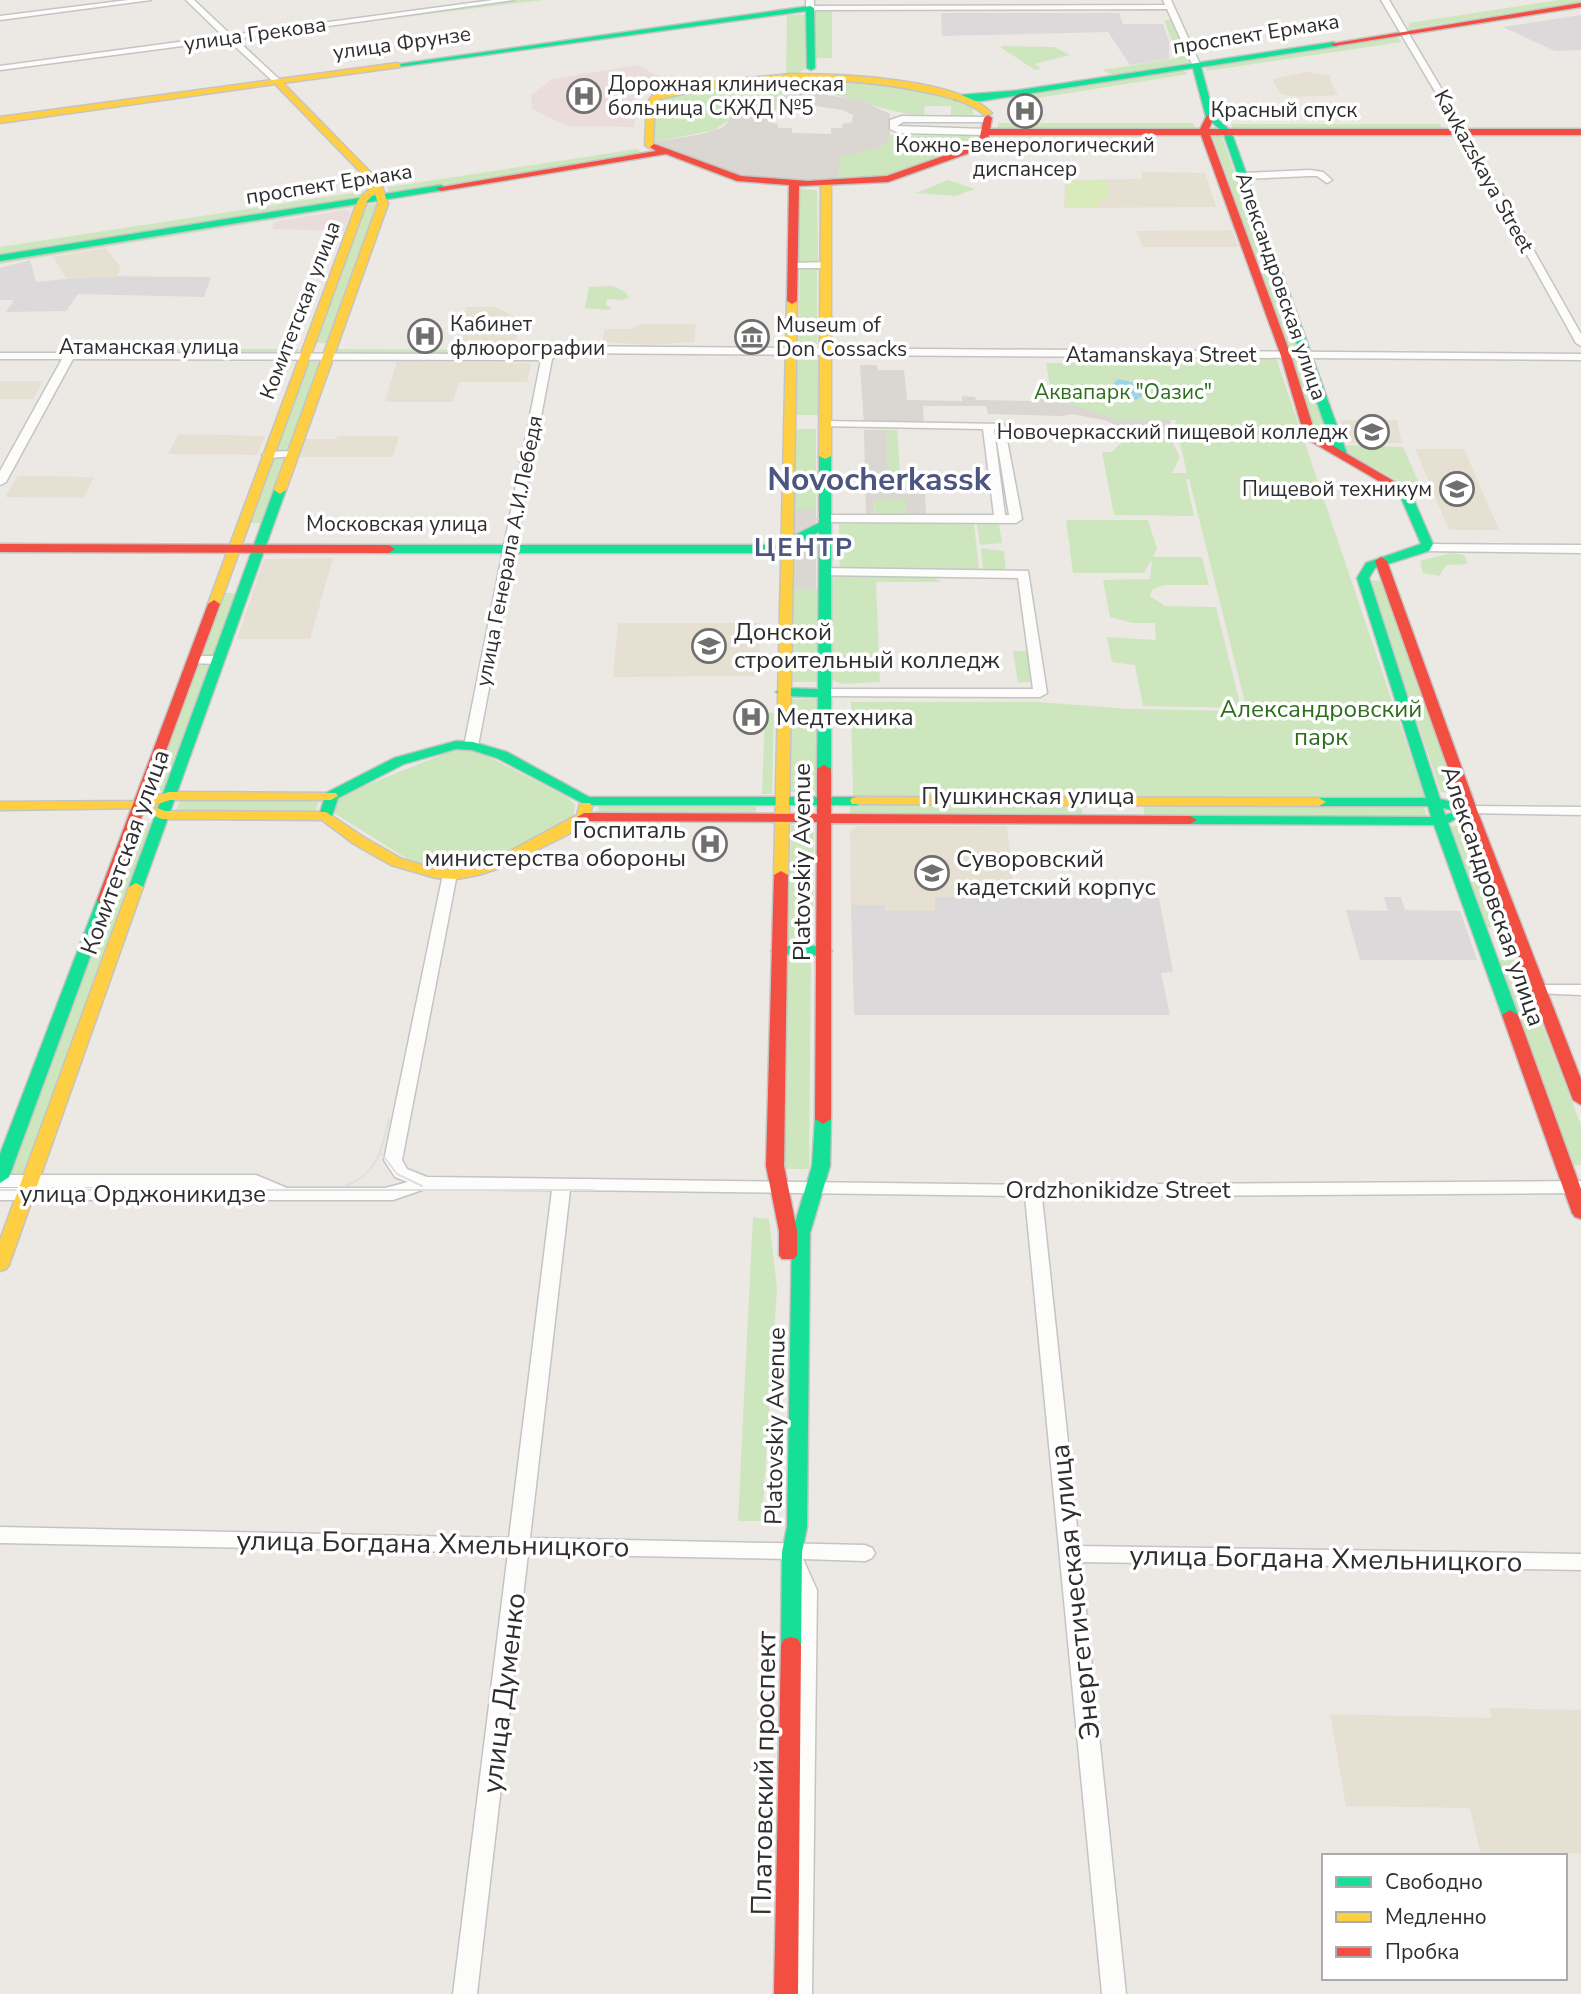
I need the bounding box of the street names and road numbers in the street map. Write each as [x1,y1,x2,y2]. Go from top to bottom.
street label: проспект Ермака [1171,7,1341,61]
street label: улица Грекова [182,10,328,58]
street label: улица Фрунзе [331,19,473,67]
street label: Kavkazskaya Street [1428,85,1541,258]
street label: Красный спуск [1211,96,1358,124]
street label: проспект Ермака [244,157,414,211]
street label: Александровская улица [1229,168,1333,404]
street label: Комитетская улица [253,217,347,403]
street label: Атаманская улица [59,333,239,361]
street label: Atamanskaya Street [1066,341,1257,369]
street label: улица Генерала А.И.Лебедя [469,413,549,689]
street label: Московская улица [306,510,488,538]
street label: Комитетская улица [73,745,177,959]
street label: Александровская улица [1433,762,1553,1030]
street label: Platovskiy Avenue [786,763,818,961]
street label: Пушкинская улица [921,780,1135,812]
street label: Ordzhonikidze Street [1006,1174,1231,1206]
street label: улица Орджоникидзе [20,1178,266,1210]
street label: Platovskiy Avenue [757,1327,793,1525]
street label: Энергетическая улица [1041,1442,1109,1742]
street label: улица Богдана Хмельницкого [236,1522,630,1566]
street label: улица Богдана Хмельницкого [1129,1537,1523,1581]
street label: улица Думенко [473,1591,535,1796]
street label: Платовский проспект [743,1630,785,1916]

